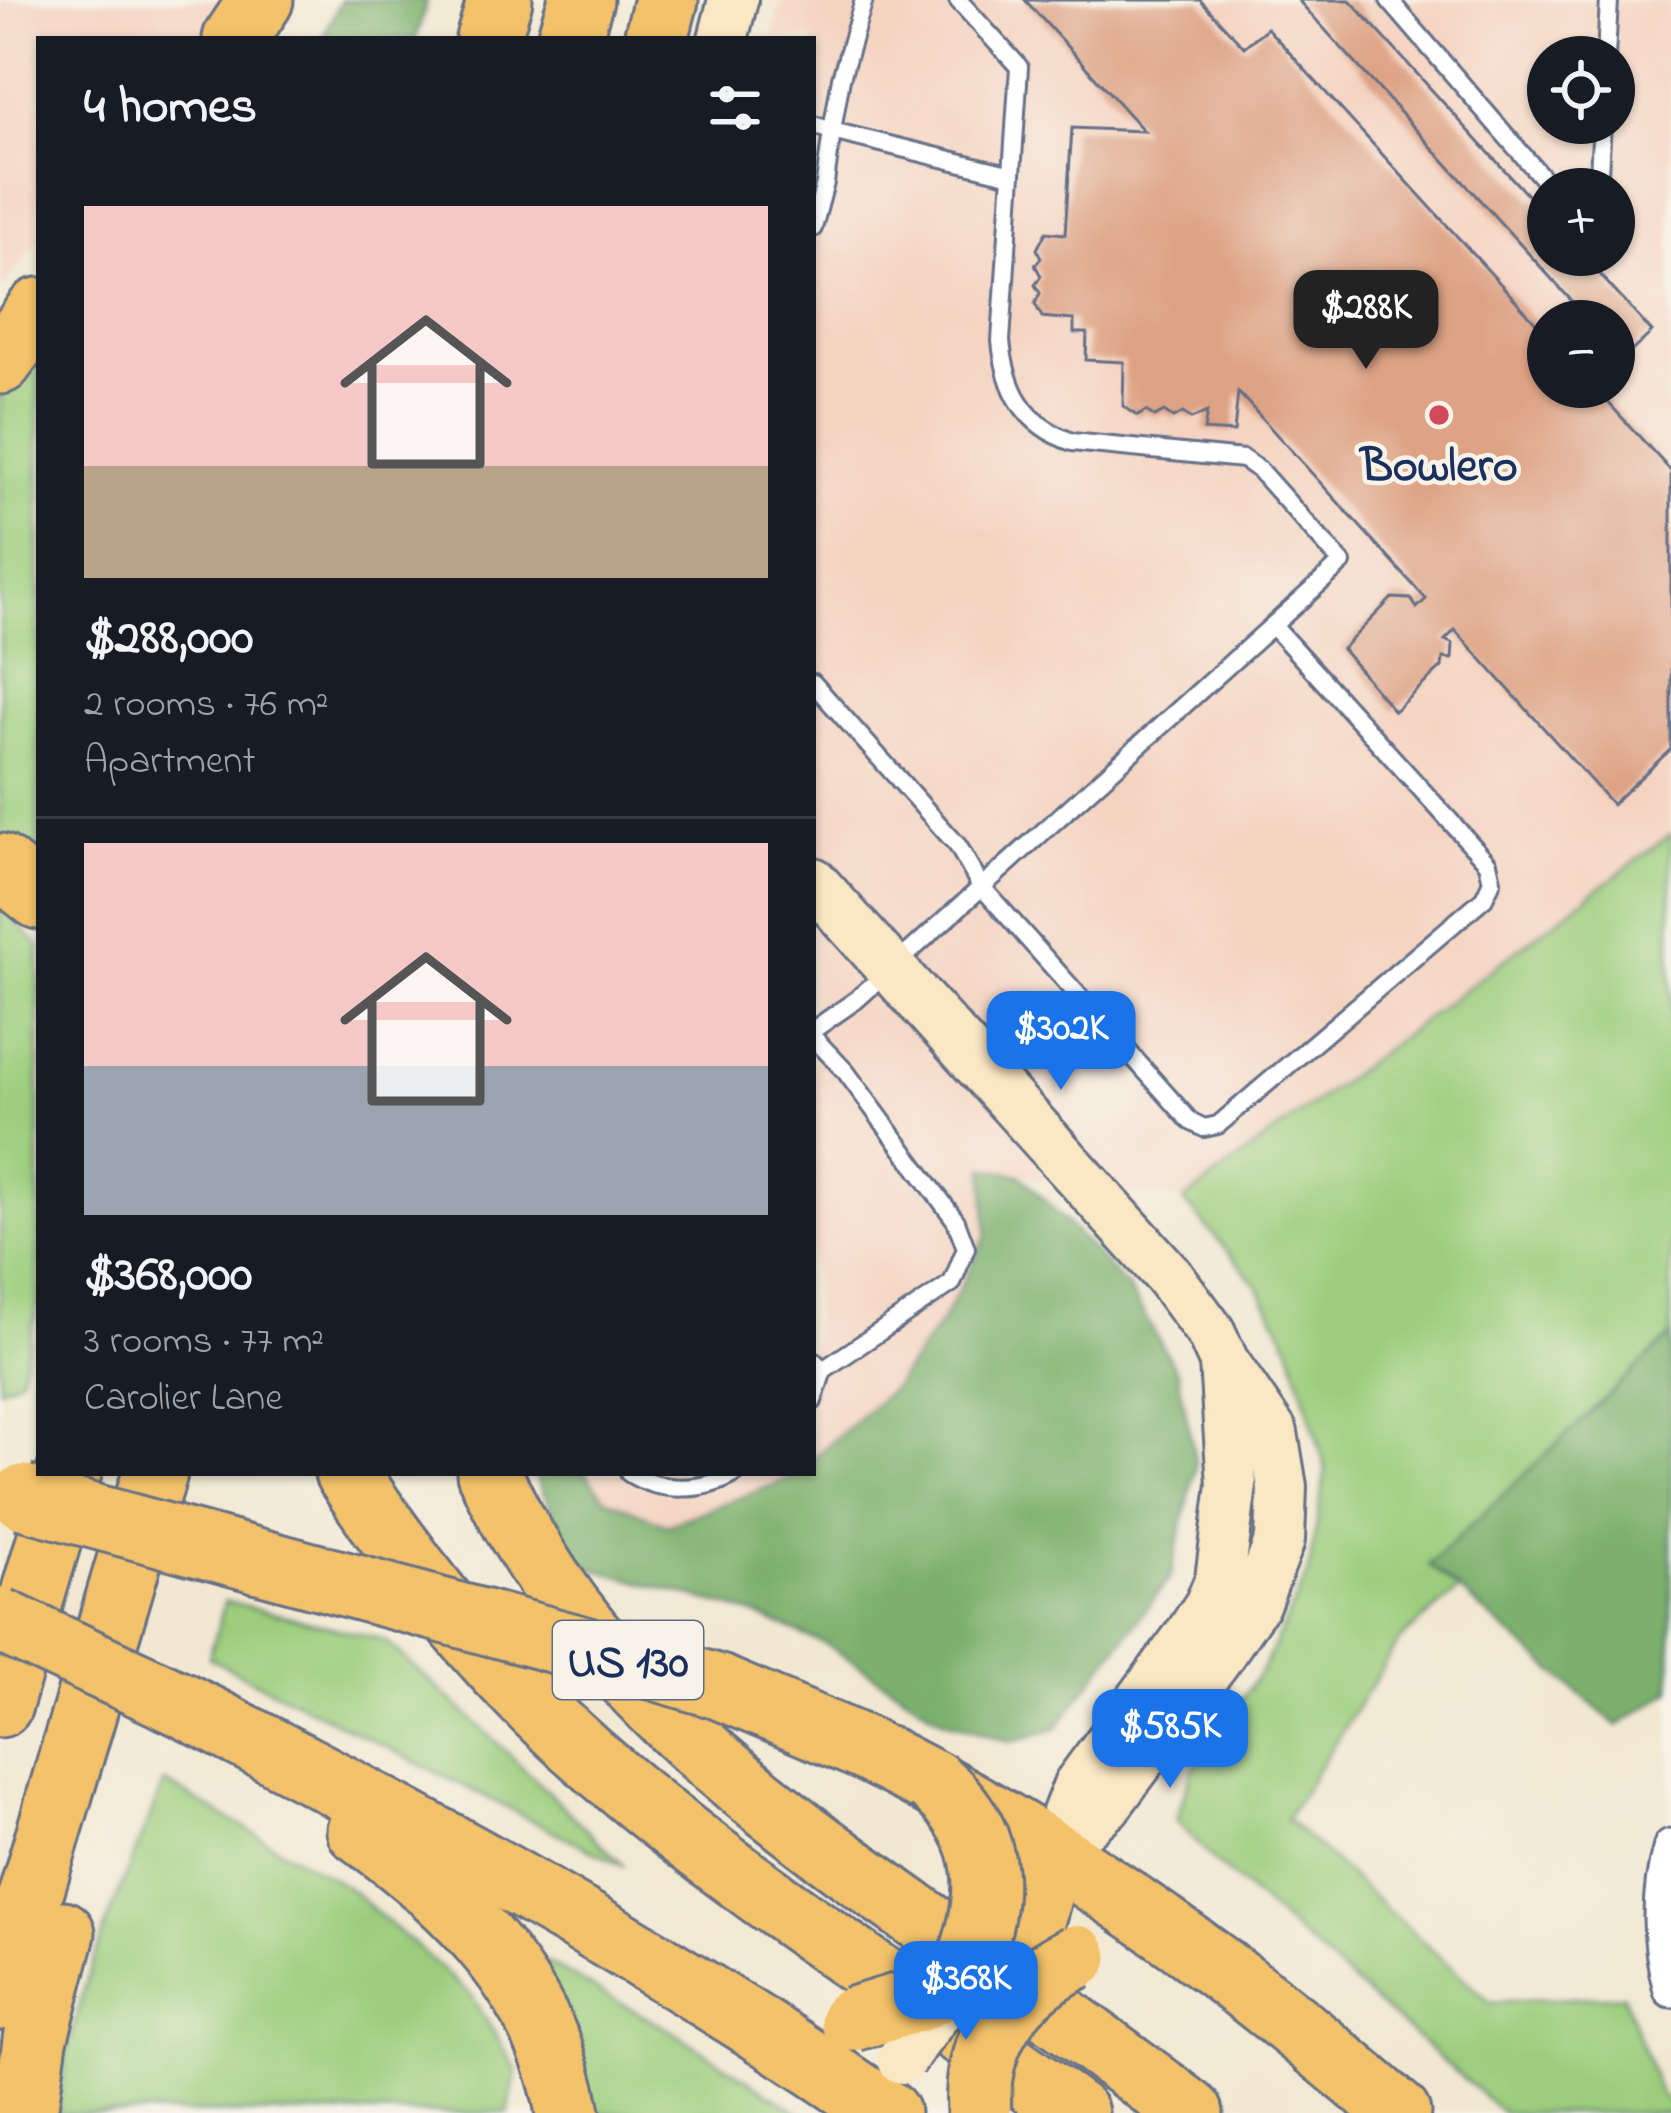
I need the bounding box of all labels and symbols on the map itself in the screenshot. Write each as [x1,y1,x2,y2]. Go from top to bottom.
pin: $288K [1282,270,1450,372]
marker: Bowlero [1426,402,1452,428]
place label: Bowlero [1358,433,1518,503]
pin: $302K [977,991,1145,1093]
road number: US 130 [553,1621,703,1699]
pin: $585K [1086,1689,1254,1791]
pin: $368K [882,1941,1050,2043]

